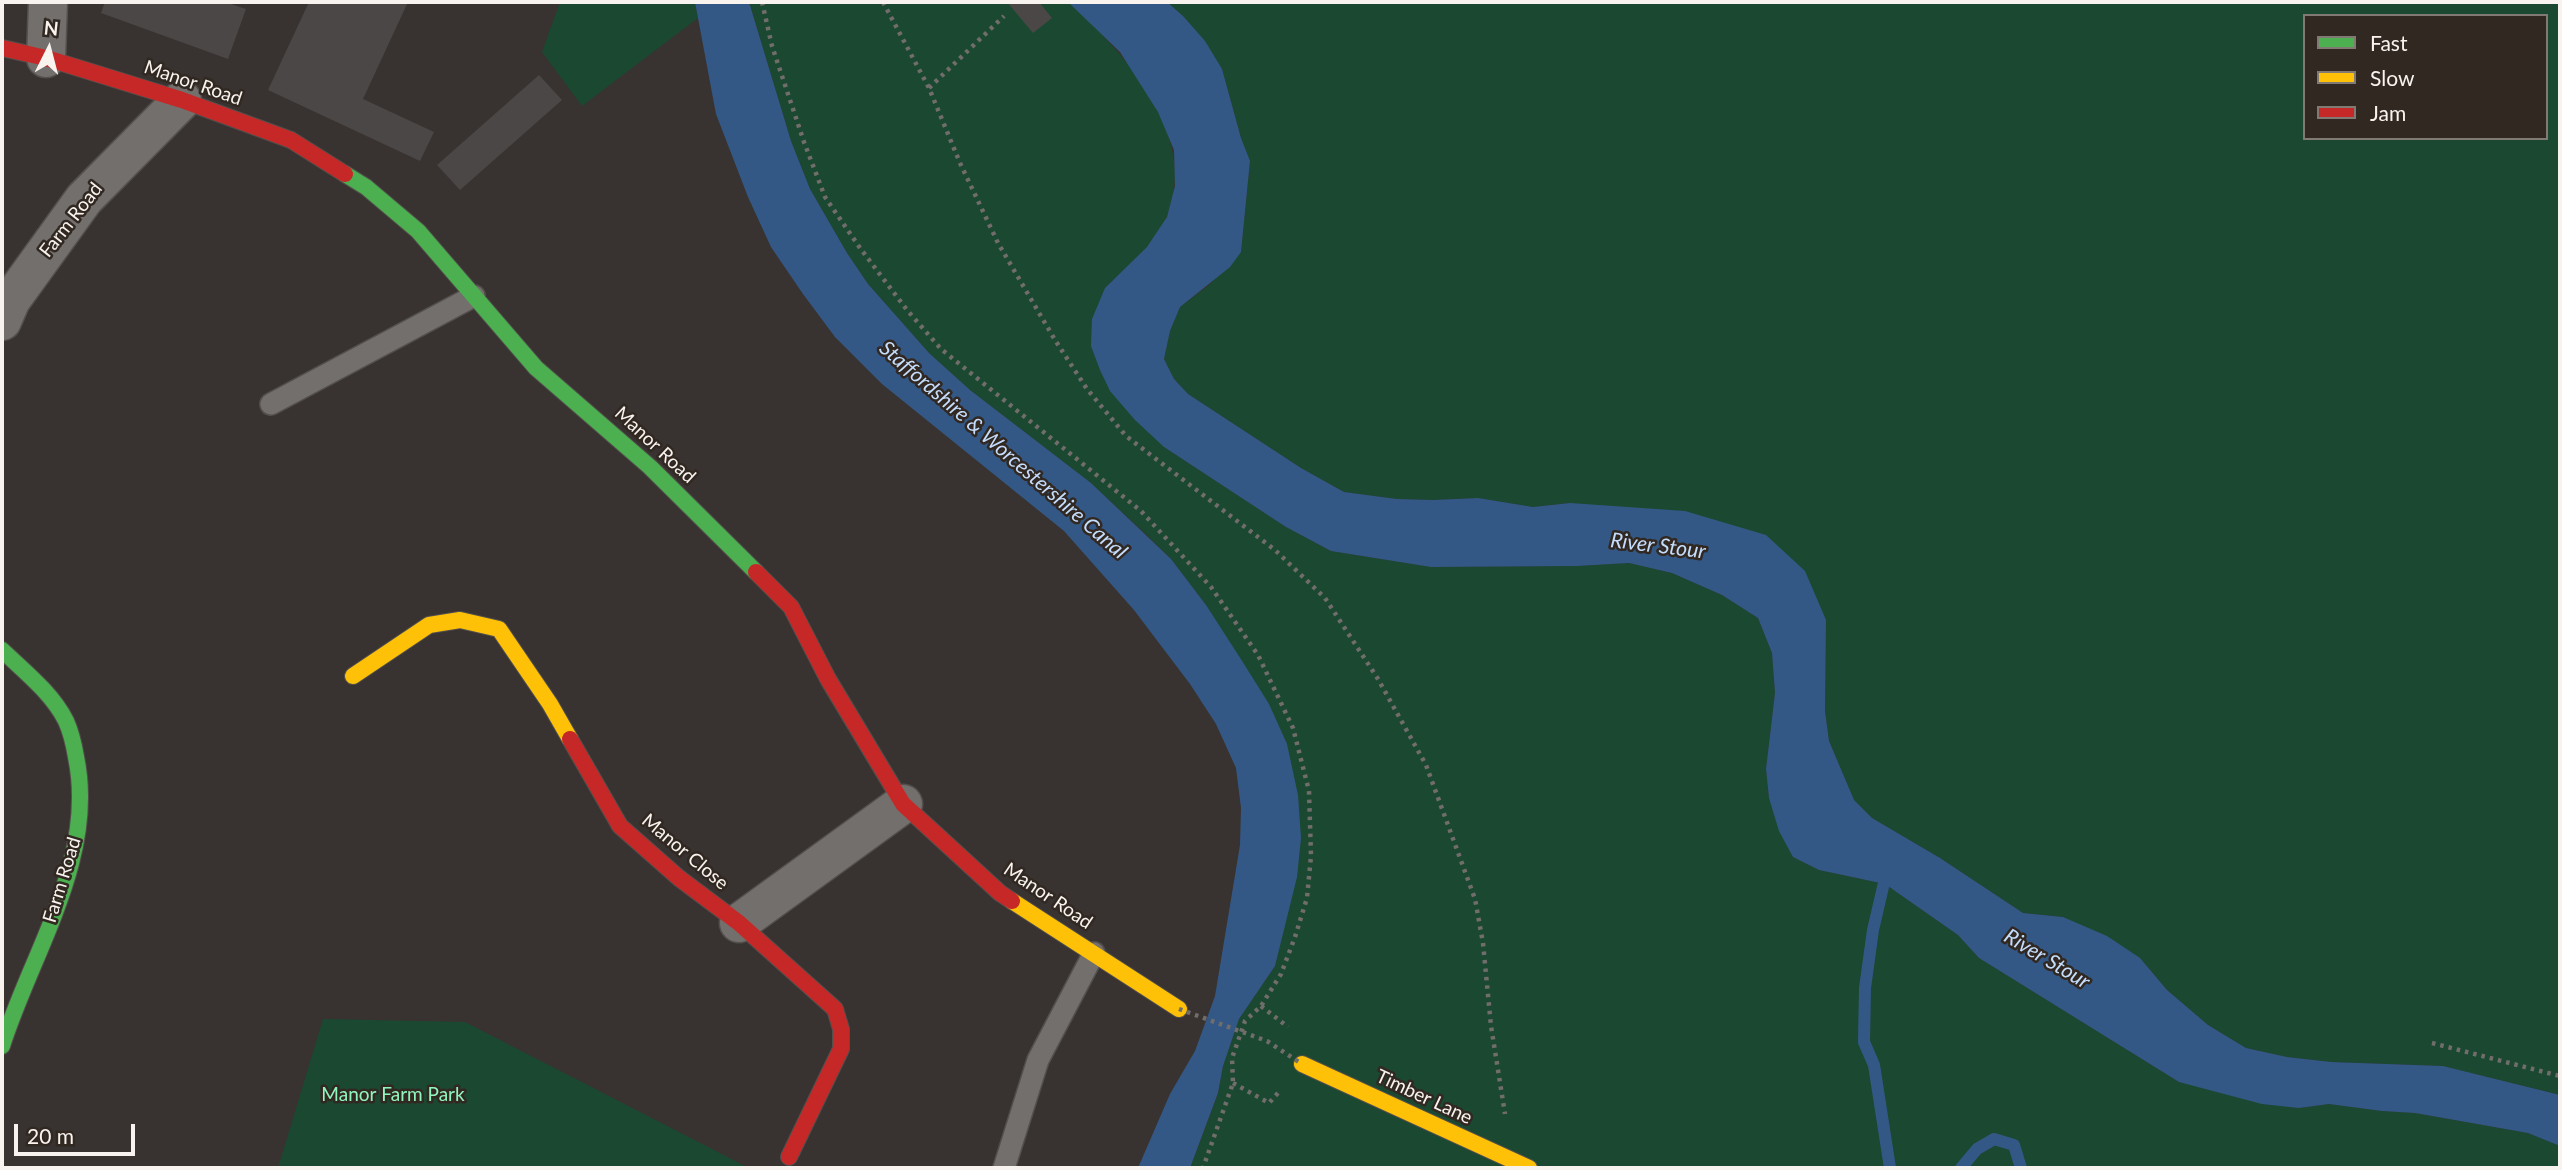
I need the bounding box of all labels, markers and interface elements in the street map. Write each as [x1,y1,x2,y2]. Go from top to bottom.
north arrow [14,14,84,84]
legend [2303,14,2548,140]
text: N [43,15,60,40]
text: Fast [2370,30,2407,55]
street label: Manor Road [141,56,245,110]
text: Slow [2370,65,2414,90]
text: Jam [2370,100,2406,125]
street label: Farm Road [35,178,107,262]
water label: Staffordshire & Worcestershire Canal [874,336,1132,564]
street label: Manor Road [610,402,700,488]
water label: River Stour [1609,528,1707,564]
street label: Manor Close [637,809,733,895]
street label: Farm Road [38,834,86,926]
street label: Manor Road [999,858,1097,934]
water label: River Stour [2000,924,2094,994]
street label: Timber Lane [1372,1065,1476,1129]
park label: Manor Farm Park [321,1084,465,1106]
scale bar [18,1110,138,1154]
text: 20 m [27,1123,74,1148]

